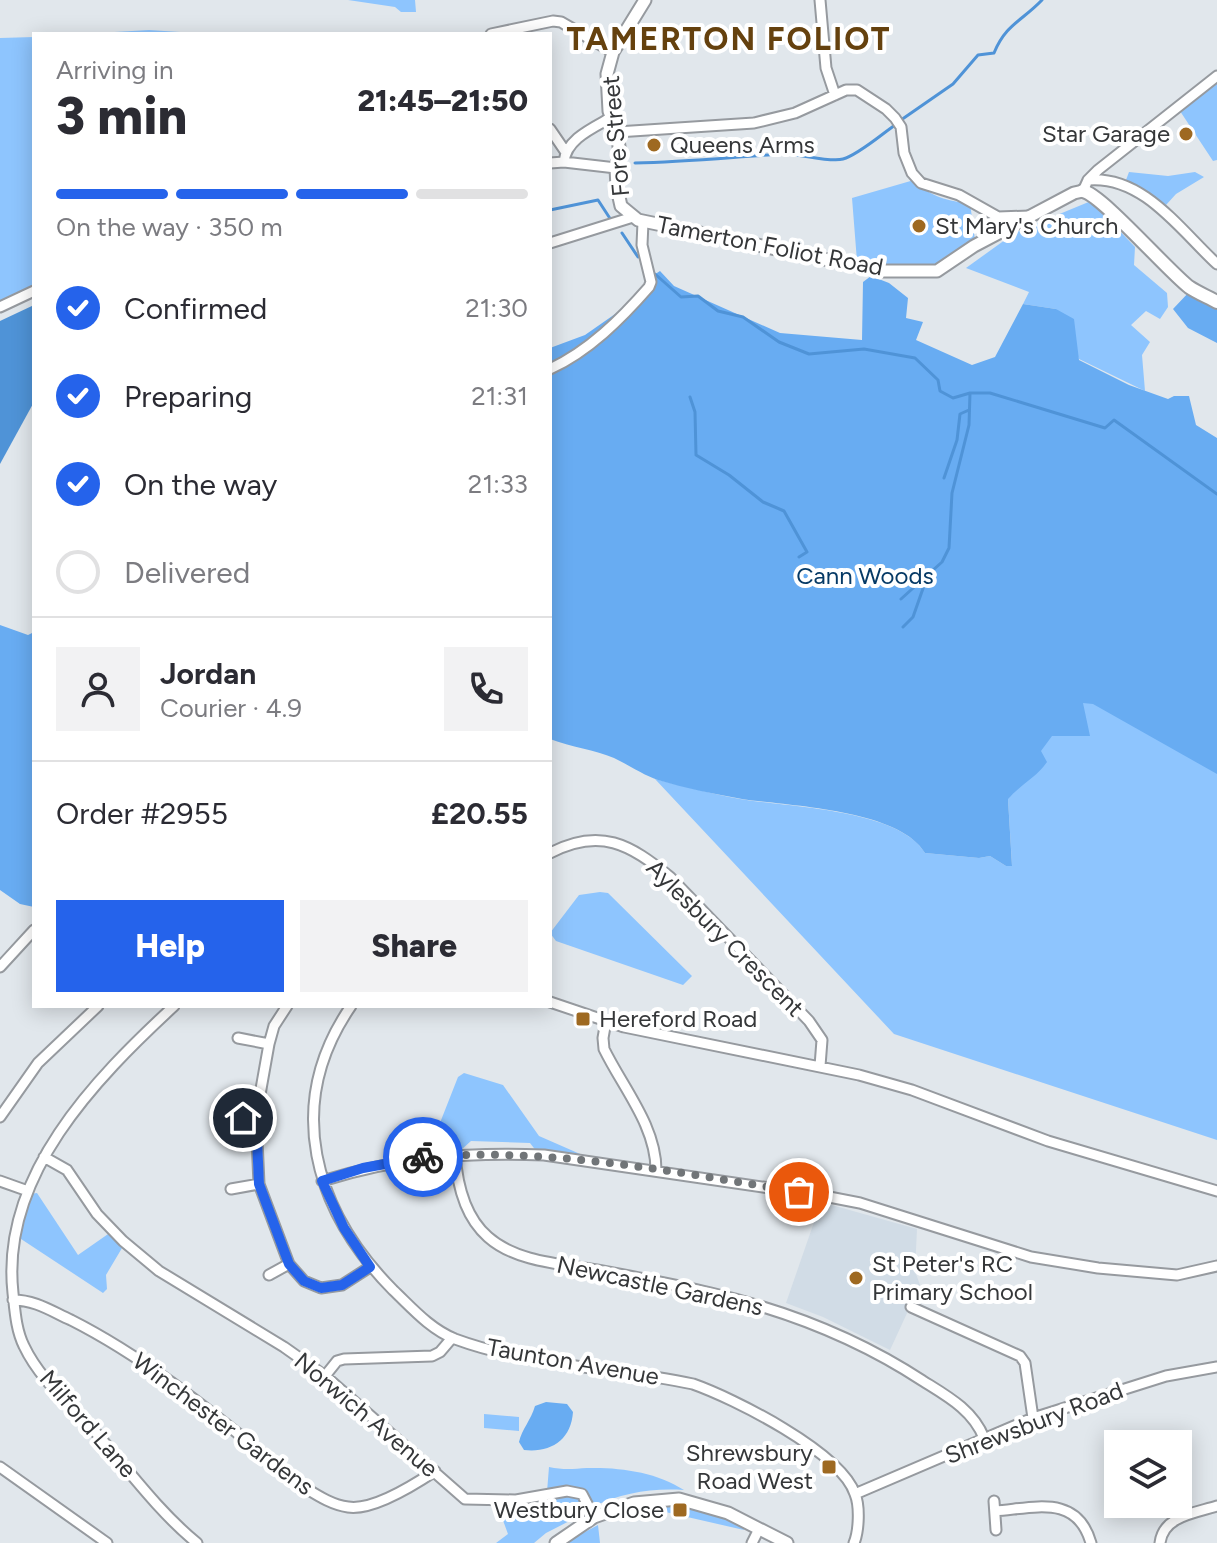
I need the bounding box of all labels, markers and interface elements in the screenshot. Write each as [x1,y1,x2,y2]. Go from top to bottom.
district label: TAMERTON FOLIOT [567,20,891,58]
text: Arriving in [56,54,174,86]
street label: Fore Street [596,74,635,198]
text: 21:45–21:50 [357,82,528,119]
text: 3 min [56,85,187,147]
place label: Star Garage [1042,119,1170,148]
marker: Star Garage [1177,125,1195,143]
place label: Queens Arms [670,130,815,159]
marker: Queens Arms [645,136,663,154]
street label: Tamerton Foliot Road [655,209,886,282]
text: On the way · 350 m [56,211,283,243]
place label: St Mary's Church [935,211,1119,240]
marker: St Mary's Church [910,217,928,235]
icon: check [56,286,100,330]
text: Confirmed [124,290,267,327]
text: 21:30 [465,292,528,324]
icon: check [56,374,100,418]
text: Preparing [124,378,252,415]
text: 21:31 [471,380,528,412]
icon: check [56,462,100,506]
text: On the way [124,466,277,503]
text: 21:33 [468,468,528,500]
text: Delivered [124,554,250,591]
park label: Cann Woods [796,561,934,590]
button: person [56,647,140,731]
button: phone [444,647,528,731]
text: Jordan [160,655,256,692]
text: Courier · 4.9 [160,692,302,724]
text: Order #2955 [56,795,228,832]
text: £20.55 [431,795,528,832]
street label: Aylesbury Crescent [641,853,810,1022]
button: Help [56,900,284,992]
button: Share [300,900,528,992]
place label: Hereford Road [599,1004,757,1033]
marker: Hereford Road [574,1010,592,1028]
pin [209,1084,277,1152]
icon: home [221,1096,265,1140]
courier [383,1117,463,1197]
icon: bike [401,1135,445,1179]
pin [765,1158,833,1226]
icon: bag [777,1170,821,1214]
street label: Newcastle Gardens [554,1249,766,1322]
place label: St Peter's RC Primary School [872,1249,1033,1306]
marker: St Peter's RC Primary School [847,1269,865,1287]
street label: Taunton Avenue [485,1332,661,1391]
street label: Winchester Gardens [127,1346,320,1501]
street label: Norwich Avenue [289,1346,444,1483]
street label: Milford Lane [34,1364,143,1483]
street label: Shrewsbury Road [941,1375,1127,1470]
map controls [1104,1430,1192,1518]
button: layers [1104,1430,1192,1518]
place label: Shrewsbury Road West [686,1438,813,1495]
marker: Shrewsbury Road West [820,1458,838,1476]
place label: Westbury Close [494,1495,664,1524]
marker: Westbury Close [671,1501,689,1519]

